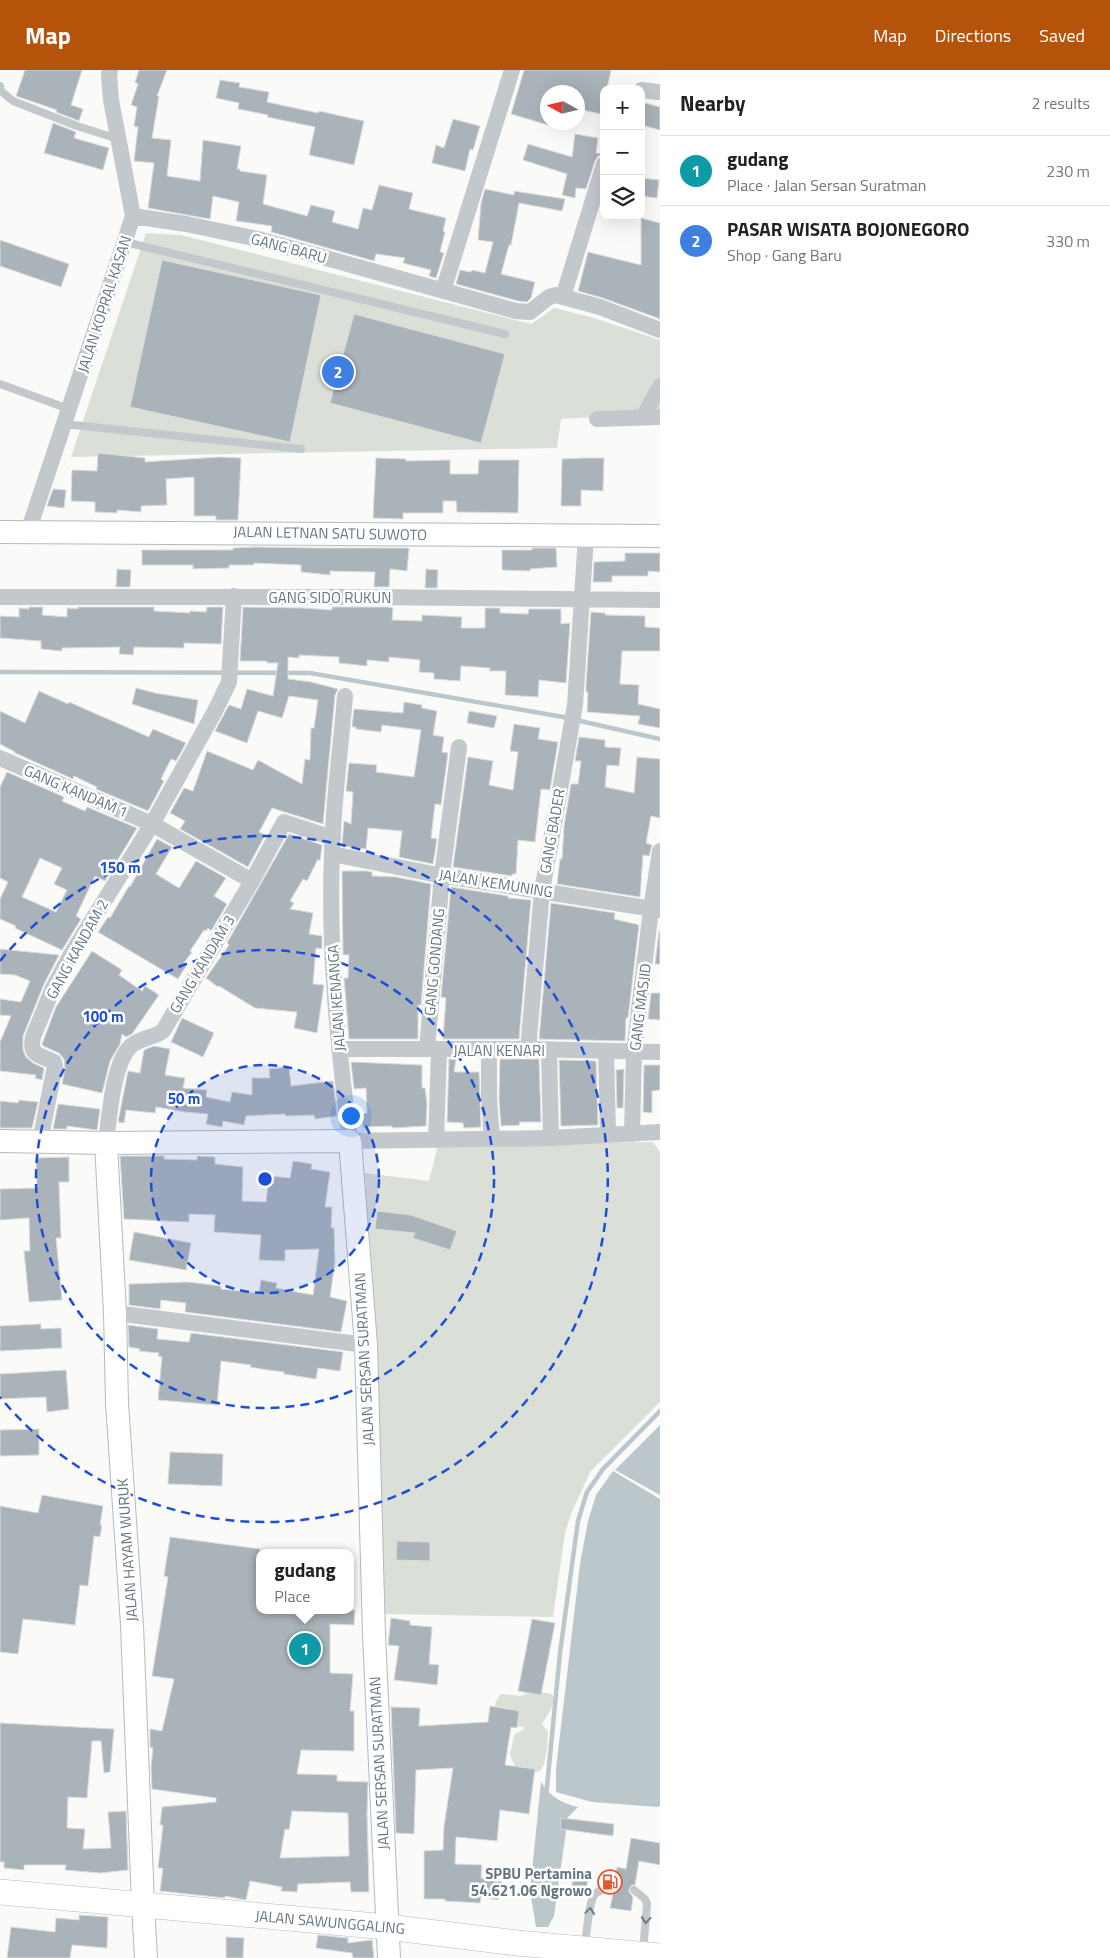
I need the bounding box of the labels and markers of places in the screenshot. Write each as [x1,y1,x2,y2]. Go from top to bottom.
pin: 2 [322,353,354,391]
centre of rings [256,1170,274,1188]
pin: 1 [289,1630,321,1668]
place label: SPBU Pertamina 54.621.06 Ngrowo [471,1862,592,1902]
fuel station icon: SPBU Pertamina 54.621.06 Ngrowo [597,1869,623,1895]

